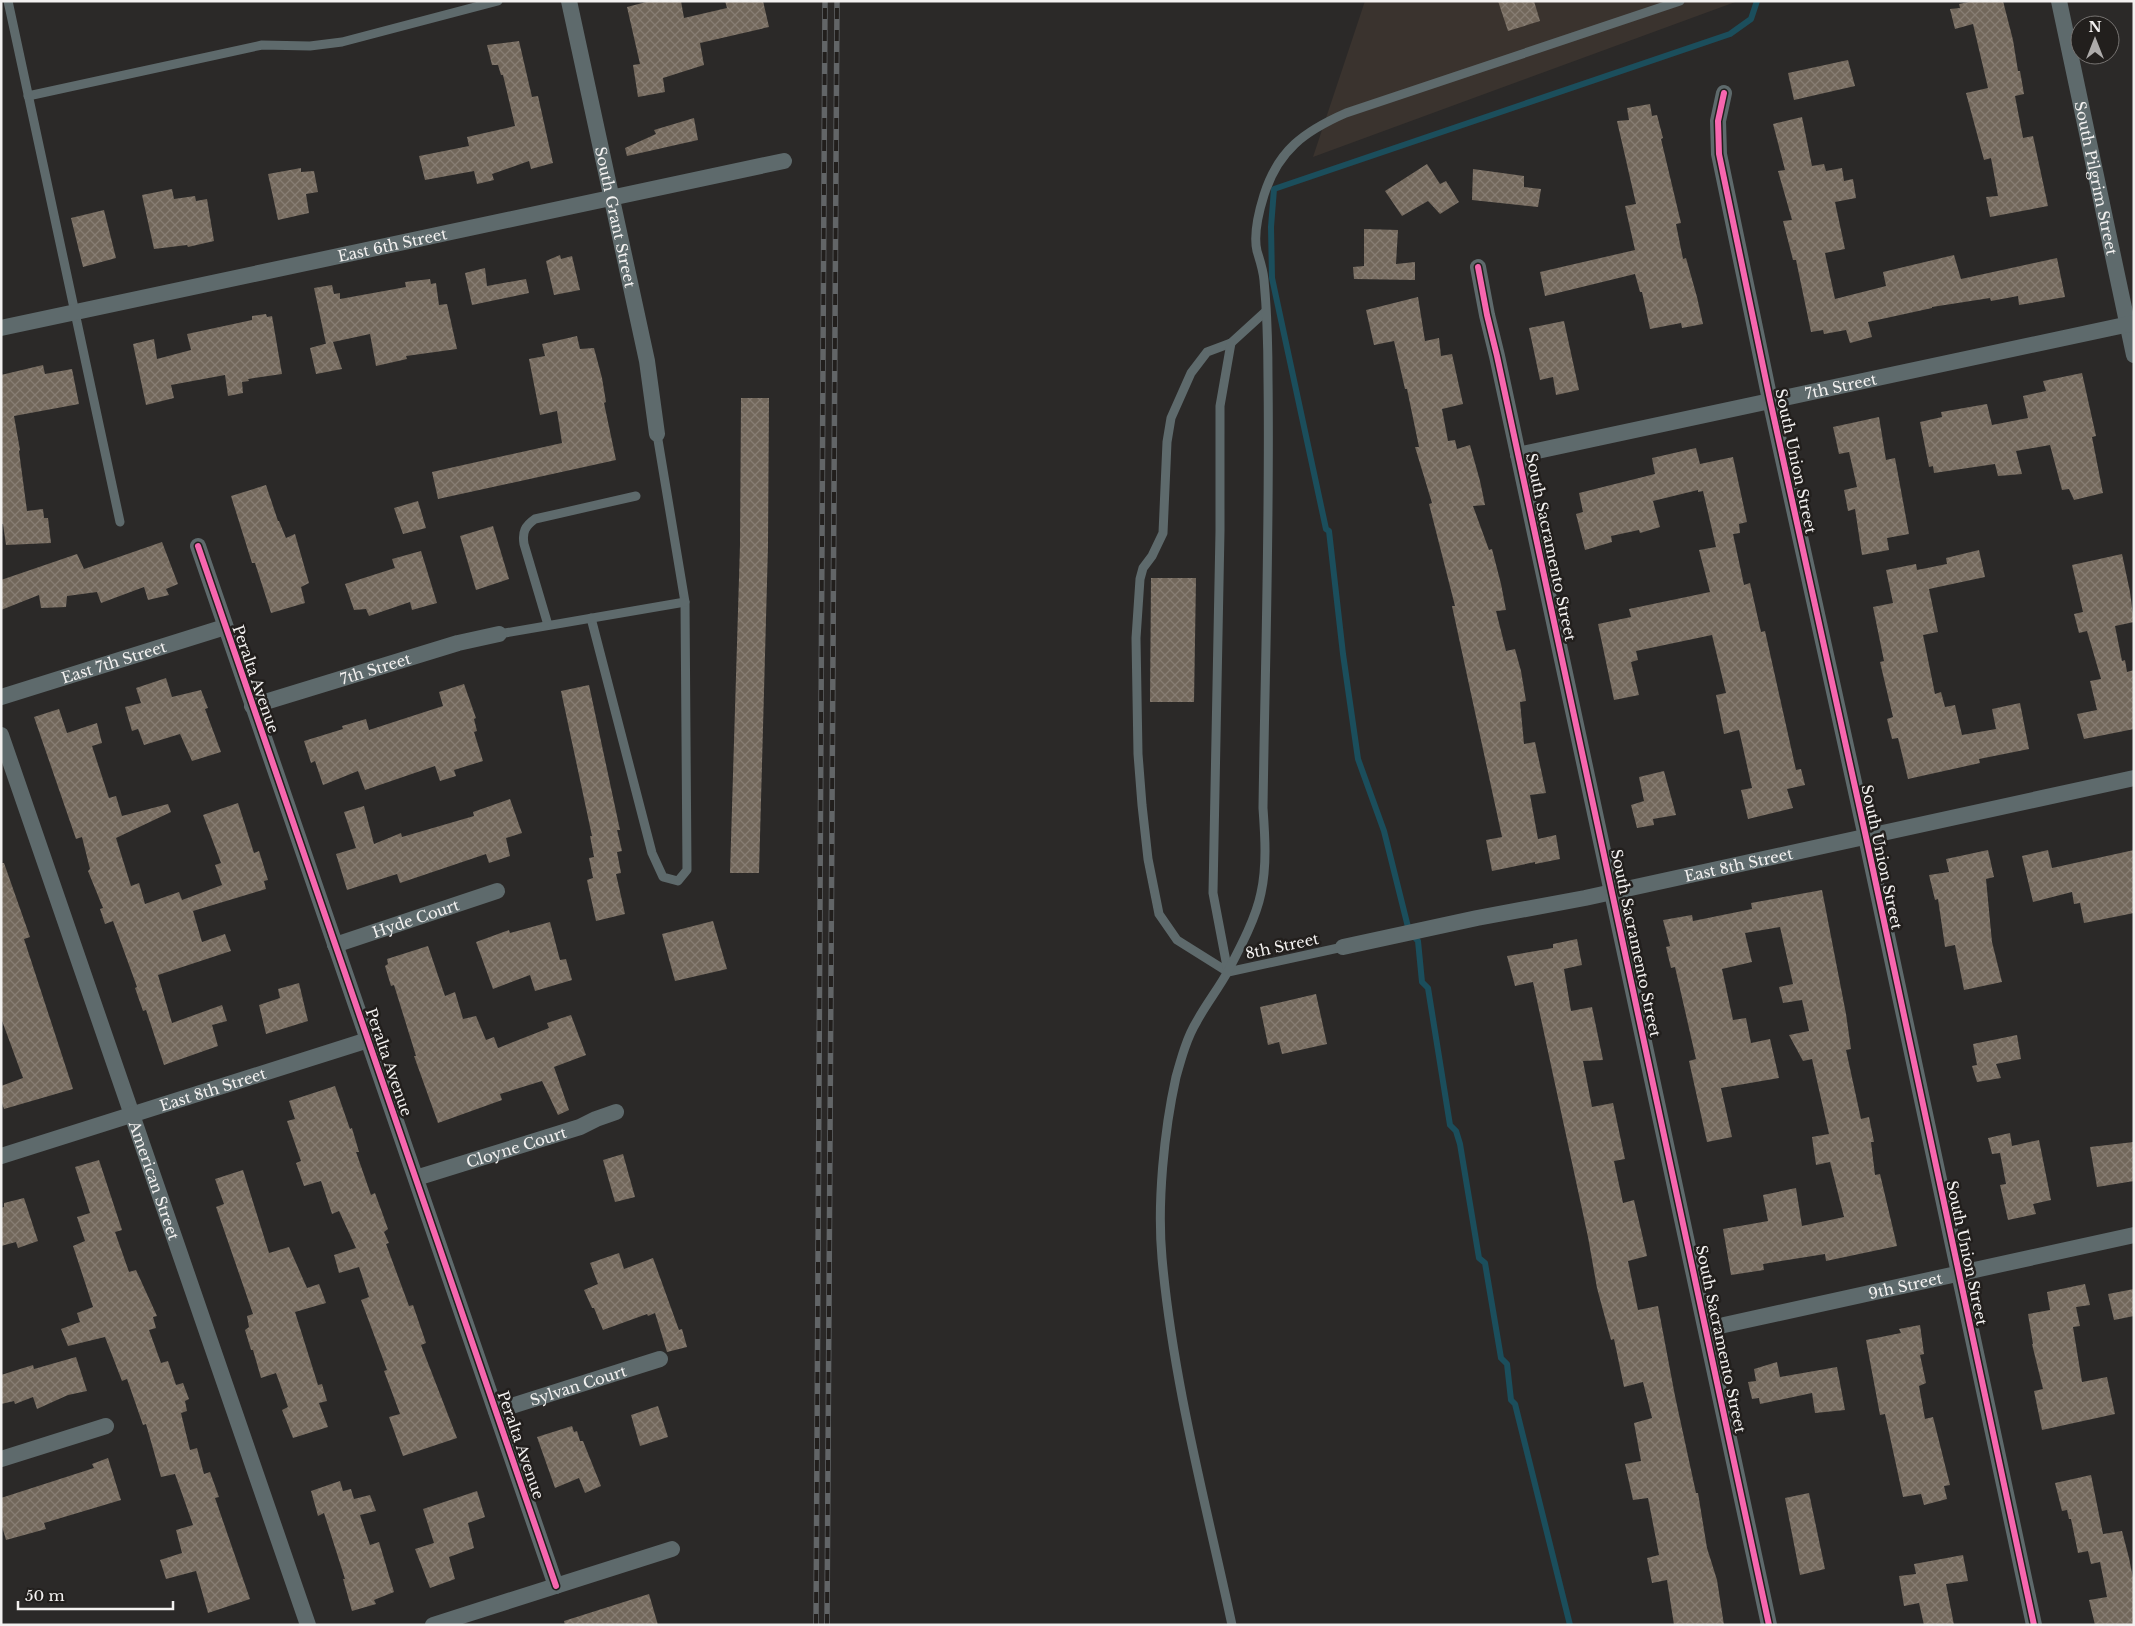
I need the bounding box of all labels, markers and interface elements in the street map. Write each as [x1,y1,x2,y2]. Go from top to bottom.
north arrow [2070,15,2120,65]
text: N [2088,18,2102,36]
street label: South Pilgrim Street [2071,99,2122,257]
street label: South Grant Street [591,145,640,290]
street label: East 6th Street [336,224,449,265]
street label: 7th Street [1803,369,1879,403]
street label: South Union Street [1771,387,1821,535]
street label: South Sacramento Street [1522,451,1580,643]
street label: Peralta Avenue [229,622,283,736]
street label: East 7th Street [59,636,169,687]
street label: 7th Street [338,648,413,688]
street label: South Union Street [1857,783,1907,931]
street label: East 8th Street [1682,843,1795,886]
street label: South Sacramento Street [1607,847,1665,1039]
street label: Hyde Court [370,895,462,941]
street label: 8th Street [1244,929,1321,963]
street label: Peralta Avenue [362,1005,416,1119]
street label: East 8th Street [157,1063,269,1115]
street label: American Street [125,1117,184,1243]
street label: Cloyne Court [464,1122,569,1171]
street label: South Union Street [1942,1179,1992,1327]
street label: South Sacramento Street [1692,1243,1750,1435]
street label: 9th Street [1867,1268,1944,1303]
street label: Sylvan Court [527,1361,629,1409]
street label: Peralta Avenue [494,1388,548,1502]
scale bar [18,1578,172,1610]
text: 50 m [25,1586,65,1605]

